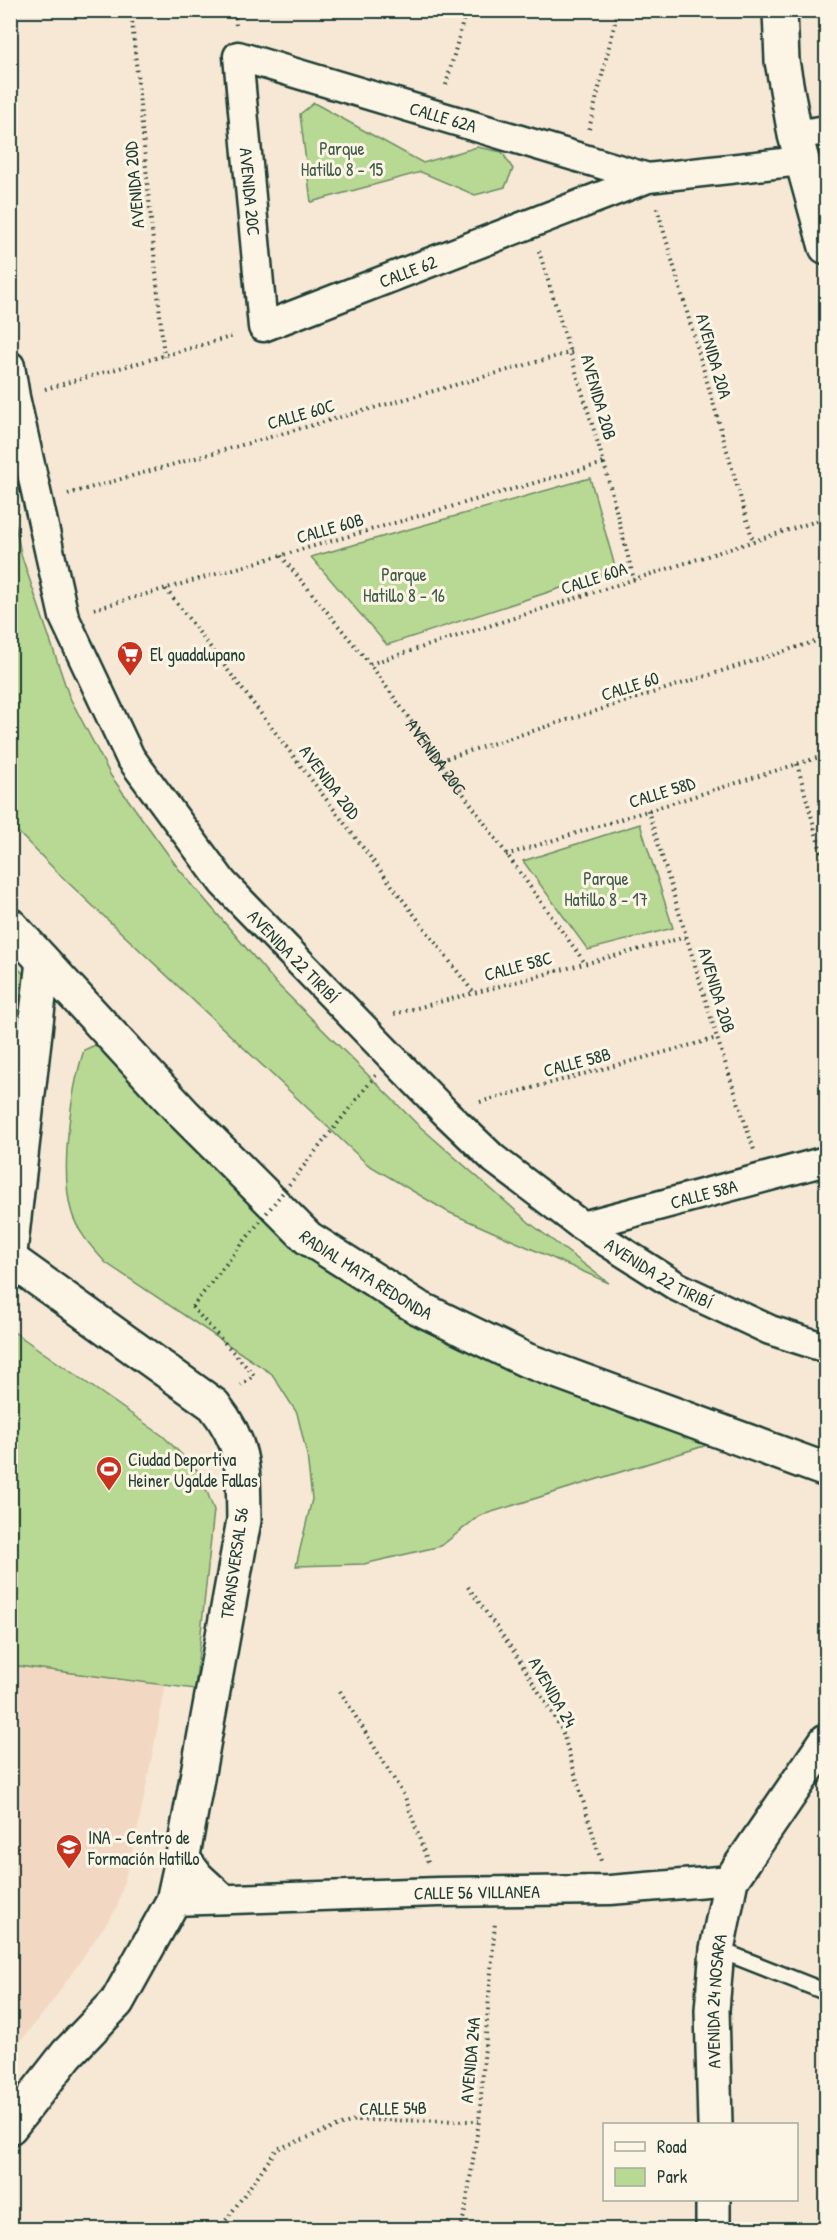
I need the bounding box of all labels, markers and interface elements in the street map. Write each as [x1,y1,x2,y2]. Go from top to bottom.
street label: CALLE 62A [407,96,480,139]
park label: Parque Hatillo 8 - 15 [301,136,384,182]
street label: AVENIDA 20D [118,140,150,230]
street label: AVENIDA 20C [234,146,267,237]
street label: CALLE 62 [375,248,441,293]
street label: AVENIDA 20A [690,311,738,402]
street label: AVENIDA 20B [575,351,623,443]
street label: CALLE 60C [264,392,338,436]
street label: CALLE 60B [294,507,366,549]
street label: CALLE 60A [558,556,630,600]
park label: Parque Hatillo 8 - 16 [363,562,445,608]
supermarket icon: El guadalupano [115,639,145,677]
place label: El guadalupano [150,642,245,667]
street label: CALLE 60 [598,665,662,707]
street label: AVENIDA 20C [401,713,473,800]
street label: AVENIDA 20D [294,740,366,825]
street label: CALLE 58D [626,770,699,814]
park label: Parque Hatillo 8 - 17 [564,866,648,912]
street label: AVENIDA 22 TIRIBÍ [243,904,345,1008]
street label: AVENIDA 20B [692,944,742,1036]
street label: CALLE 58C [481,945,555,987]
street label: CALLE 58B [541,1041,613,1083]
street label: CALLE 58A [667,1173,740,1214]
street label: RADIAL MATA REDONDA [294,1224,437,1325]
street label: AVENIDA 22 TIRIBÍ [600,1231,717,1314]
place label: Ciudad Deportiva Heiner Ugalde Fallas [128,1447,258,1493]
sports icon: Ciudad Deportiva Heiner Ugalde Fallas [94,1454,124,1492]
street label: TRANSVERSAL 56 [214,1506,254,1620]
street label: AVENIDA 24 [523,1652,583,1732]
place label: INA - Centro de Formación Hatillo [87,1825,200,1871]
school or university icon: INA - Centro de Formación Hatillo [54,1832,84,1870]
street label: CALLE 56 VILLANEA [413,1878,540,1905]
street label: AVENIDA 24 NOSARA [699,1931,732,2069]
street label: AVENIDA 24A [454,2016,486,2104]
street label: CALLE 54B [359,2095,427,2121]
legend [603,2123,798,2201]
text: Road [657,2134,687,2159]
text: Park [657,2164,688,2189]

